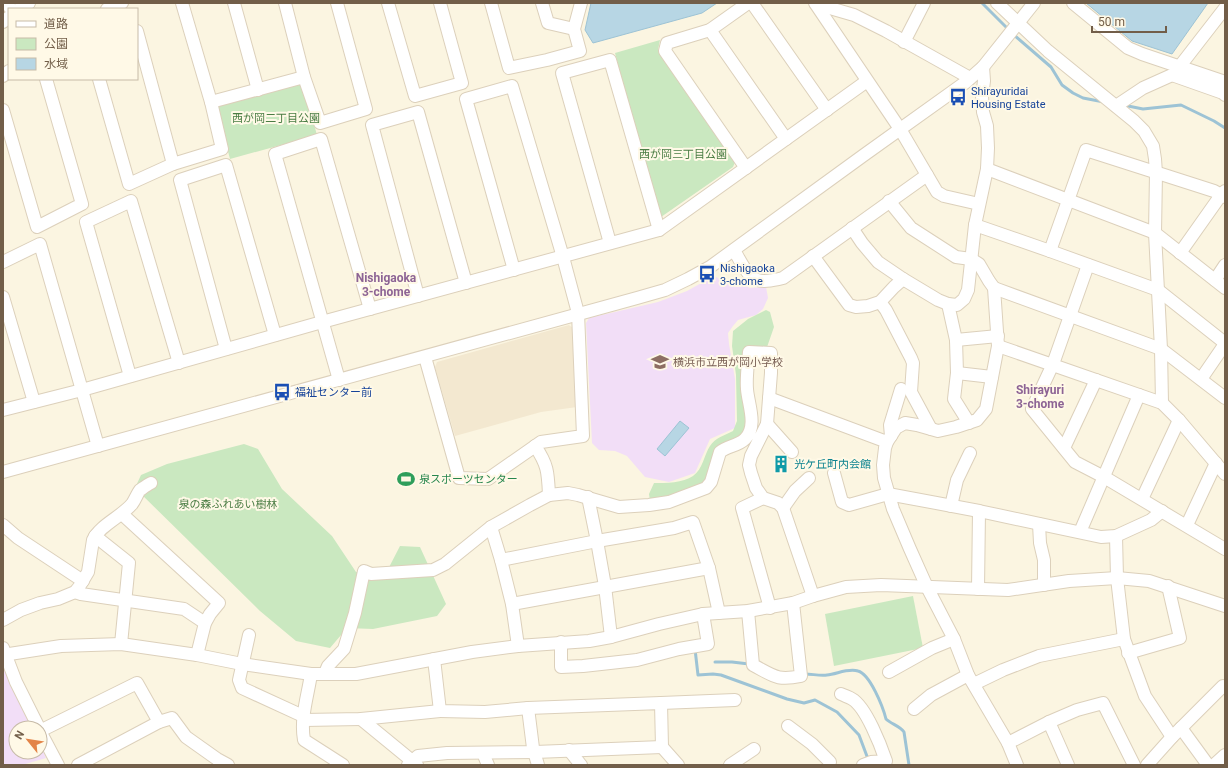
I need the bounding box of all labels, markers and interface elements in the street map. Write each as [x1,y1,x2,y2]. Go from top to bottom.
legend [8,8,138,80]
scale bar [1092,8,1166,34]
text: 50 m [1098,15,1125,29]
text: 道路 [44,17,68,31]
text: 公園 [44,37,68,51]
text: 水域 [44,57,68,71]
place label: Shirayuridai Housing Estate [971,85,1046,111]
bus stop icon: Shirayuridai Housing Estate [948,87,968,107]
park label: 西が岡二丁目公園 [232,112,320,125]
park label: 西が岡三丁目公園 [639,148,727,161]
place label: Nishigaoka 3-chome [720,262,775,288]
bus stop icon: Nishigaoka 3-chome [697,264,717,284]
district label: Nishigaoka 3-chome [356,271,417,299]
school or university icon: 横浜市立西が岡小学校 [650,352,670,372]
place label: 横浜市立西が岡小学校 [673,356,783,369]
bus stop icon: 福祉センター前 [272,382,292,402]
district label: Shirayuri 3-chome [1016,383,1065,411]
place label: 福祉センター前 [295,386,372,399]
building icon: 光ケ丘町内会館 [771,454,791,474]
place label: 光ケ丘町内会館 [794,458,871,471]
sports icon: 泉スポーツセンター [396,469,416,489]
place label: 泉スポーツセンター [419,473,518,486]
park label: 泉の森ふれあい樹林 [179,498,278,511]
north arrow [8,720,48,760]
text: N [12,728,27,742]

